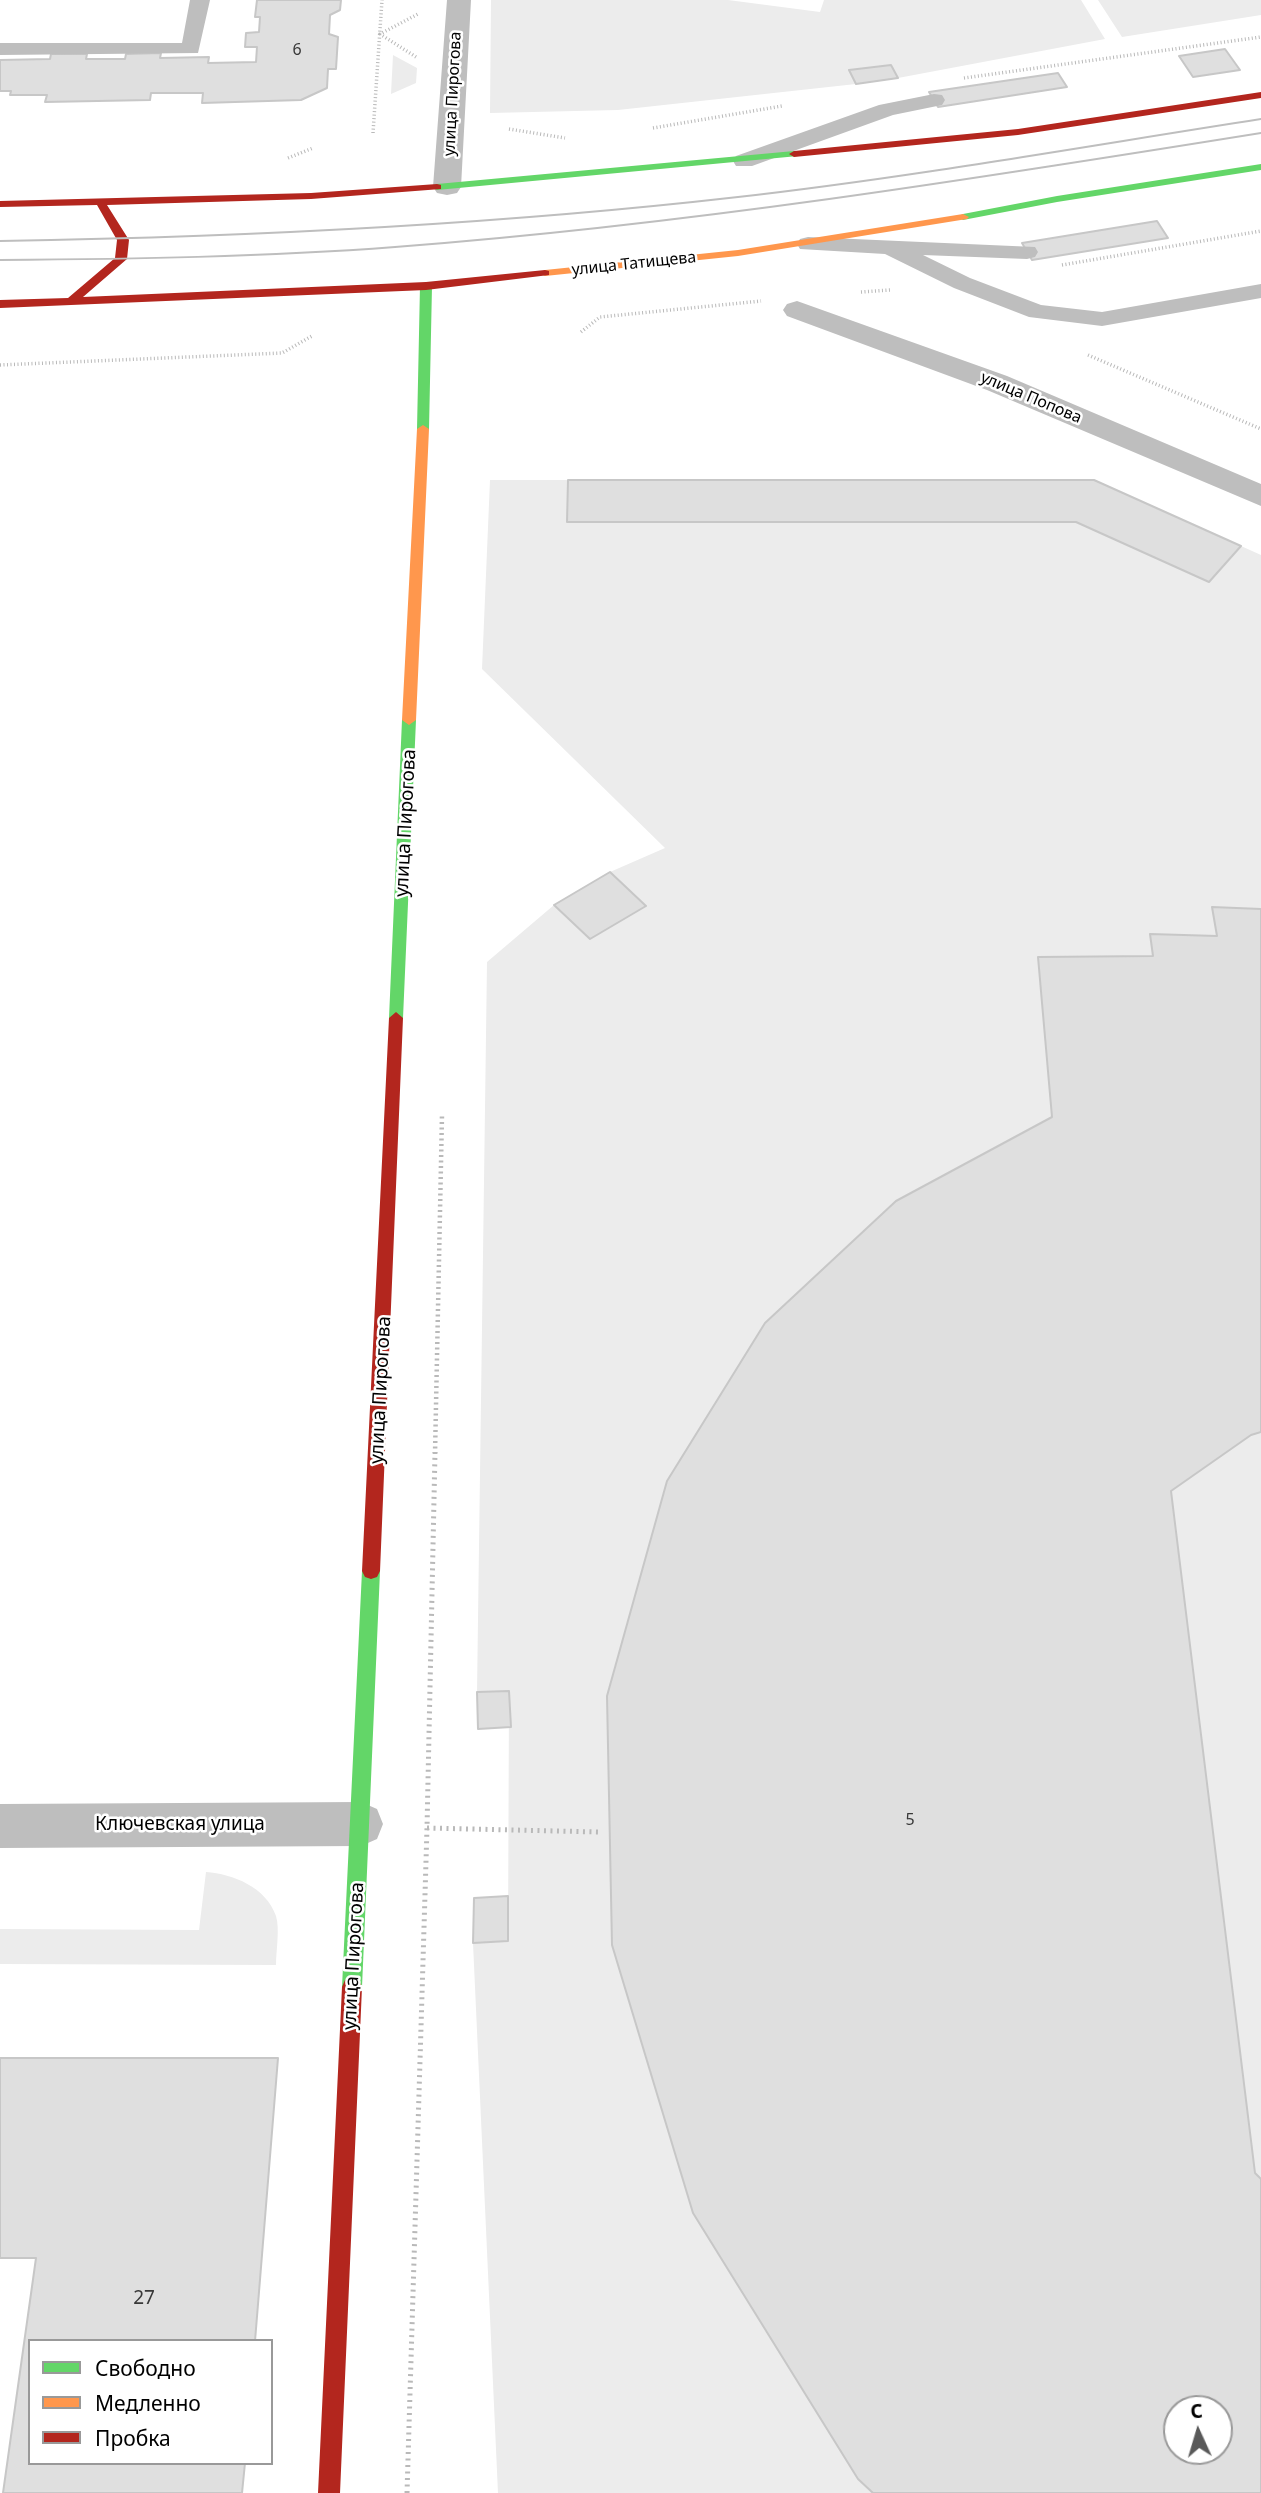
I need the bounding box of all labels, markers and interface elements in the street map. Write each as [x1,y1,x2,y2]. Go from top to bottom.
street label: улица Пирогова [440,31,466,157]
house number: 6 [292,40,302,60]
street label: улица Татищева [571,248,697,280]
street label: улица Попова [978,368,1084,428]
street label: улица Пирогова [391,748,421,898]
street label: улица Пирогова [366,1315,396,1465]
house number: 5 [905,1810,915,1830]
street label: Ключевская улица [95,1814,265,1836]
street label: улица Пирогова [339,1881,369,2031]
house number: 27 [133,2288,155,2310]
legend [28,2339,273,2465]
text: Свободно [95,2354,196,2382]
text: Медленно [95,2389,201,2417]
north arrow [1163,2395,1233,2465]
text: С [1190,2398,1204,2424]
text: Пробка [95,2424,171,2452]

